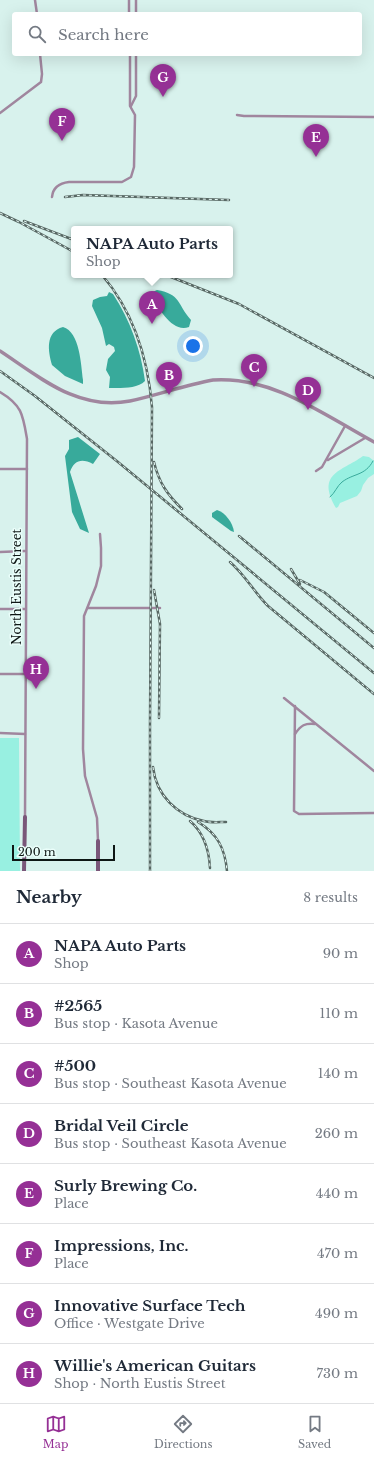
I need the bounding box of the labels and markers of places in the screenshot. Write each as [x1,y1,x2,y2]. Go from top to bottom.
pin: G [150,64,176,97]
pin: F [49,108,75,141]
pin: E [303,124,329,157]
pin: A [139,291,165,324]
pin: C [241,354,267,387]
pin: B [156,362,182,395]
pin: D [295,377,321,410]
pin: H [23,656,49,689]

